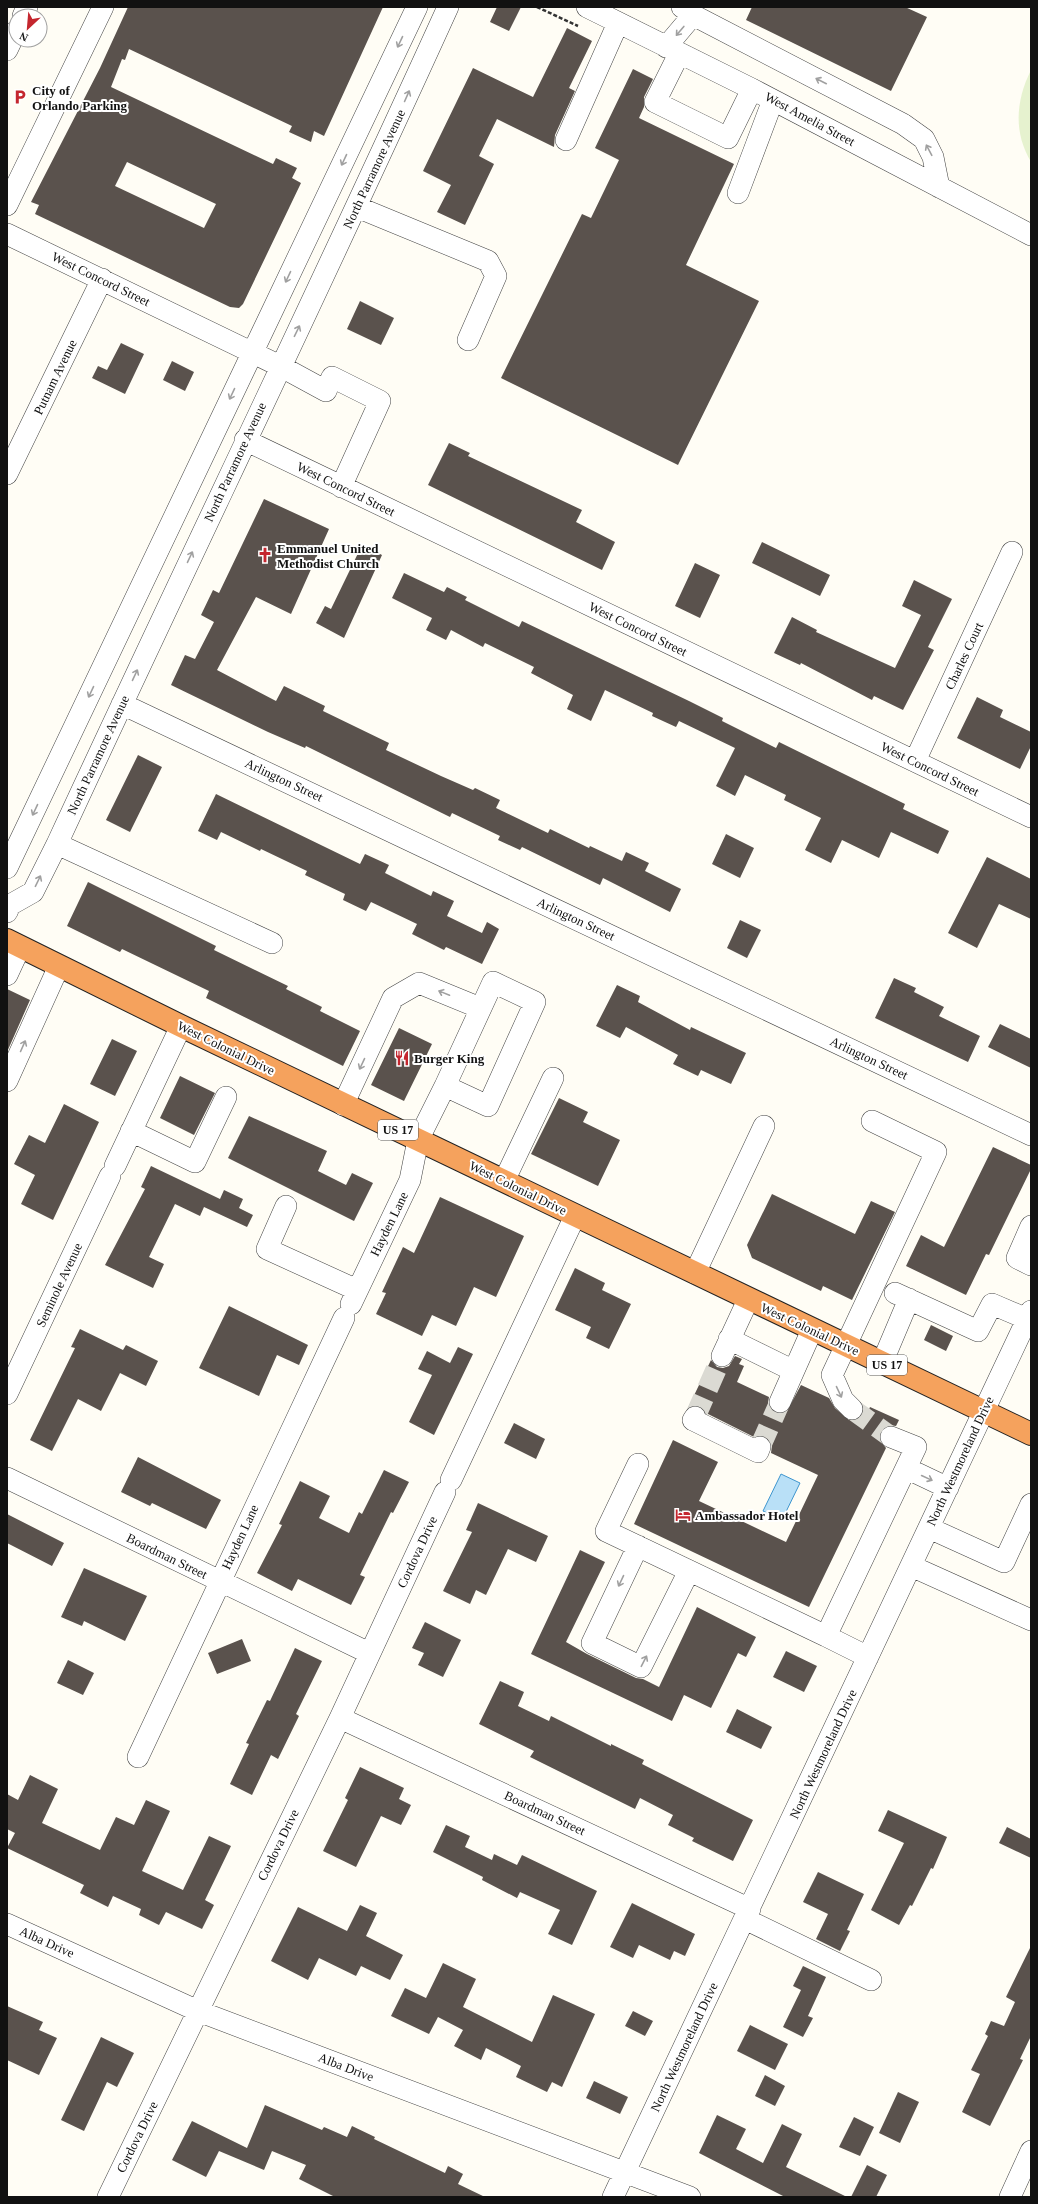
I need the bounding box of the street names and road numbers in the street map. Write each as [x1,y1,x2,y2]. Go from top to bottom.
street label: West Amelia Street [762,89,858,149]
street label: North Parramore Avenue [340,107,408,231]
street label: West Concord Street [50,249,153,309]
street label: Putnam Avenue [30,337,80,417]
street label: North Parramore Avenue [201,400,269,524]
street label: West Concord Street [295,459,398,519]
street label: West Concord Street [587,599,690,659]
street label: Charles Court [942,620,986,692]
street label: North Parramore Avenue [64,693,132,817]
street label: West Concord Street [879,739,982,799]
street label: Arlington Street [243,755,326,805]
street label: Arlington Street [535,894,618,944]
street label: West Colonial Drive [175,1018,277,1078]
street label: Arlington Street [828,1033,911,1083]
road number: US 17 [378,1120,418,1140]
street label: West Colonial Drive [467,1158,569,1218]
street label: Hayden Lane [367,1189,411,1259]
street label: Seminole Avenue [33,1240,85,1329]
street label: West Colonial Drive [759,1300,862,1358]
road number: US 17 [867,1355,907,1375]
street label: North Westmoreland Drive [923,1394,997,1528]
street label: Hayden Lane [218,1502,262,1572]
street label: Cordova Drive [394,1513,440,1590]
street label: Boardman Street [124,1530,210,1582]
street label: North Westmoreland Drive [786,1687,860,1821]
street label: Boardman Street [502,1788,588,1838]
street label: Cordova Drive [254,1807,302,1883]
street label: Alba Drive [17,1923,77,1961]
street label: North Westmoreland Drive [647,1980,721,2114]
street label: Alba Drive [316,2050,376,2084]
street label: Cordova Drive [113,2099,161,2175]

